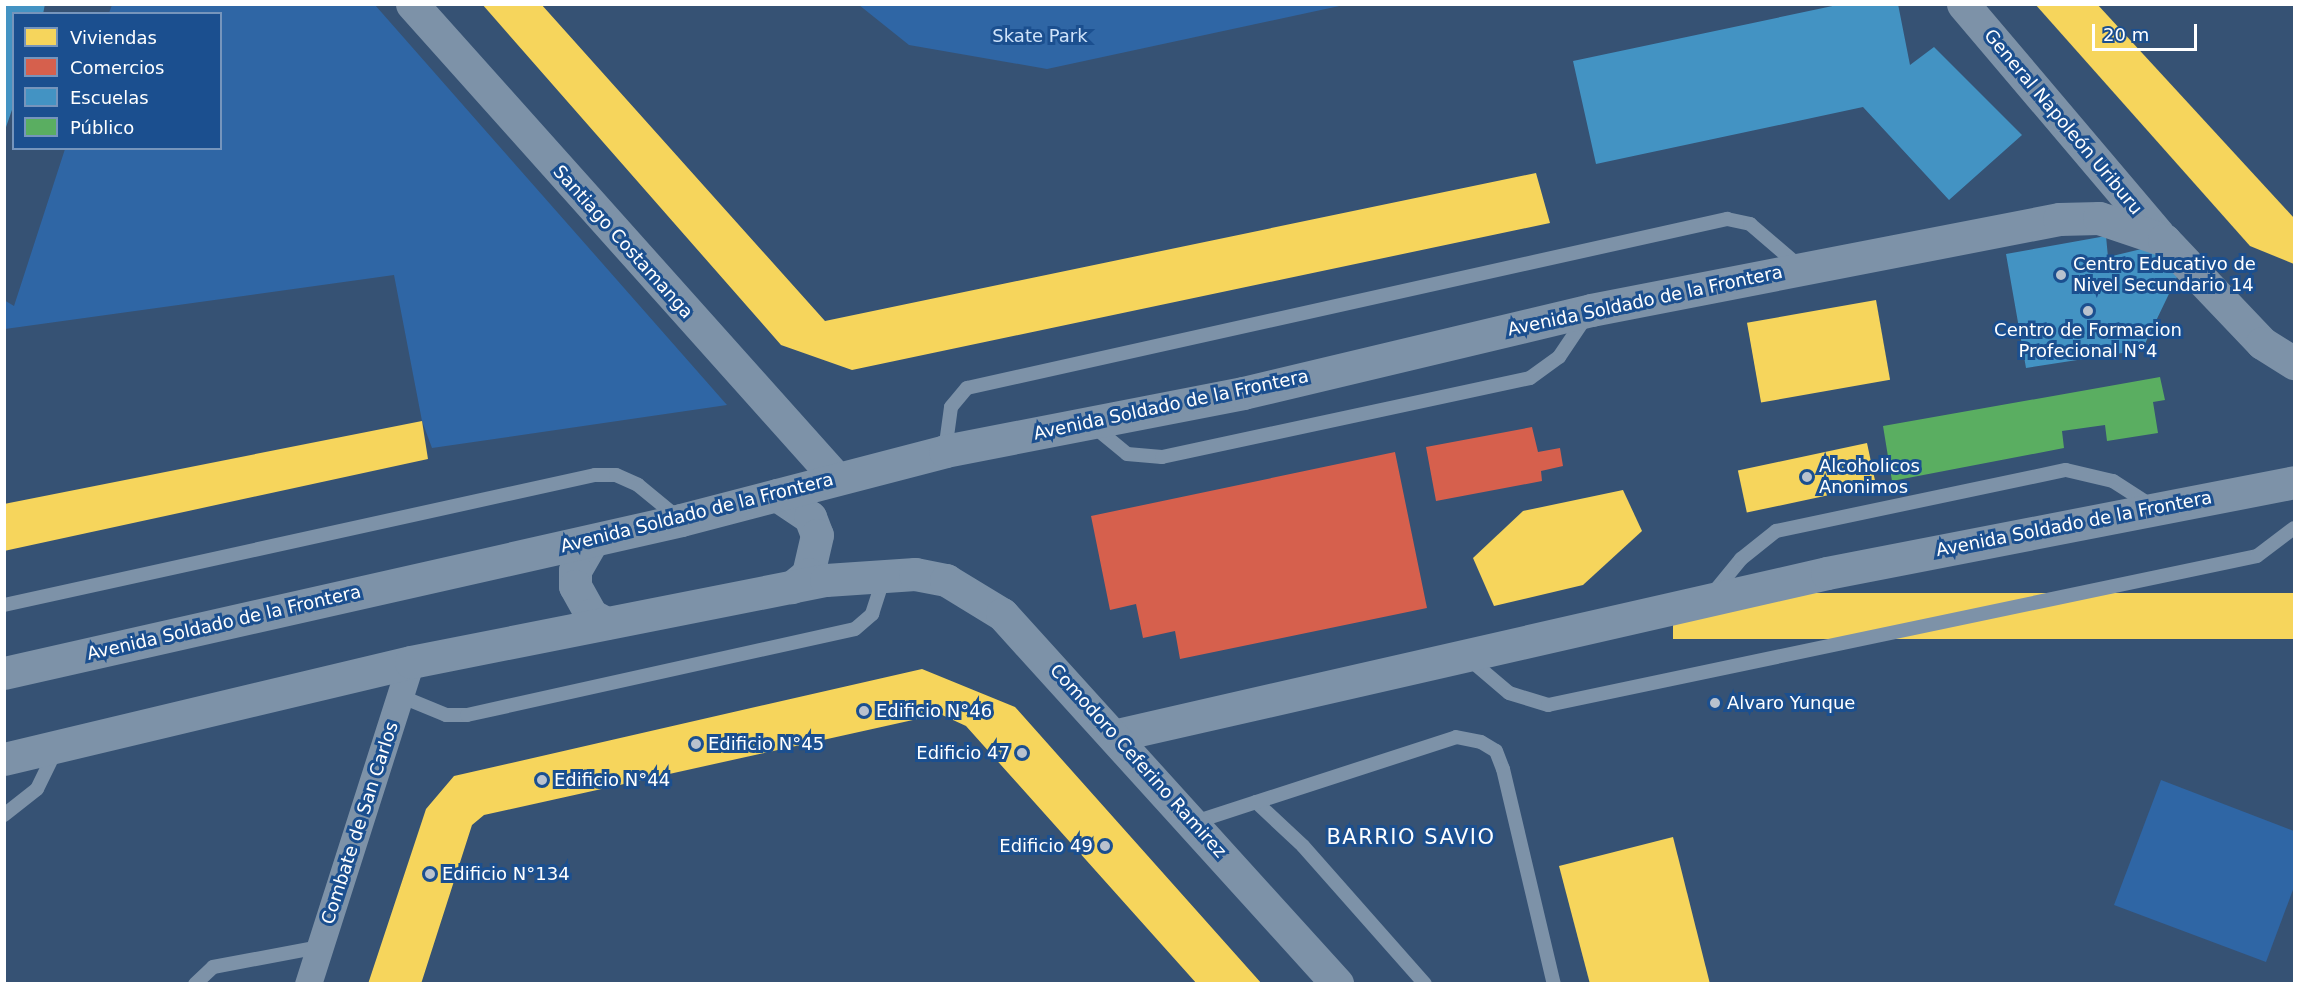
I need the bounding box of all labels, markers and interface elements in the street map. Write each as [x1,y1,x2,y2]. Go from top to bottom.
legend [12,12,222,150]
scale bar [2095,12,2200,50]
text: 20 m [2103,24,2149,45]
park label: Skate Park [992,25,1088,47]
street label: General Napoleón Uriburu [1979,25,2147,219]
text: Viviendas [70,27,157,48]
text: Comercios [70,57,164,78]
text: Escuelas [70,87,149,108]
text: Público [70,117,134,138]
street label: Santiago Costamanga [549,161,697,323]
place label: Centro Educativo de Nivel Secundario 14 [2073,254,2256,296]
street label: Avenida Soldado de la Frontera [1506,261,1784,341]
marker: Centro Educativo de Nivel Secundario 14 [2054,268,2068,282]
marker: Centro de Formacion Profecional N°4 [2081,304,2095,318]
place label: Centro de Formacion Profecional N°4 [1994,320,2182,362]
street label: Avenida Soldado de la Frontera [1032,365,1310,445]
place label: Alcoholicos Anonimos [1819,456,1920,498]
street label: Avenida Soldado de la Frontera [558,469,836,557]
marker: Alcoholicos Anonimos [1800,470,1814,484]
street label: Avenida Soldado de la Frontera [1934,487,2214,561]
street label: Avenida Soldado de la Frontera [85,581,363,665]
street label: Comodoro Ceferino Ramirez [1045,660,1231,862]
place label: Alvaro Yunque [1727,692,1855,714]
marker: Alvaro Yunque [1708,696,1722,710]
place label: Edificio N°46 [876,700,992,722]
marker: Edificio N°46 [857,704,871,718]
street label: Combate de San Carlos [317,719,403,927]
place label: Edificio N°45 [708,733,824,755]
marker: Edificio N°45 [689,737,703,751]
place label: Edificio 47 [916,742,1010,764]
marker: Edificio 47 [1015,746,1029,760]
place label: Edificio N°44 [554,769,670,791]
marker: Edificio N°44 [535,773,549,787]
district label: BARRIO SAVIO [1326,824,1496,850]
place label: Edificio 49 [999,835,1093,857]
marker: Edificio 49 [1098,839,1112,853]
place label: Edificio N°134 [442,863,570,885]
marker: Edificio N°134 [423,867,437,881]

